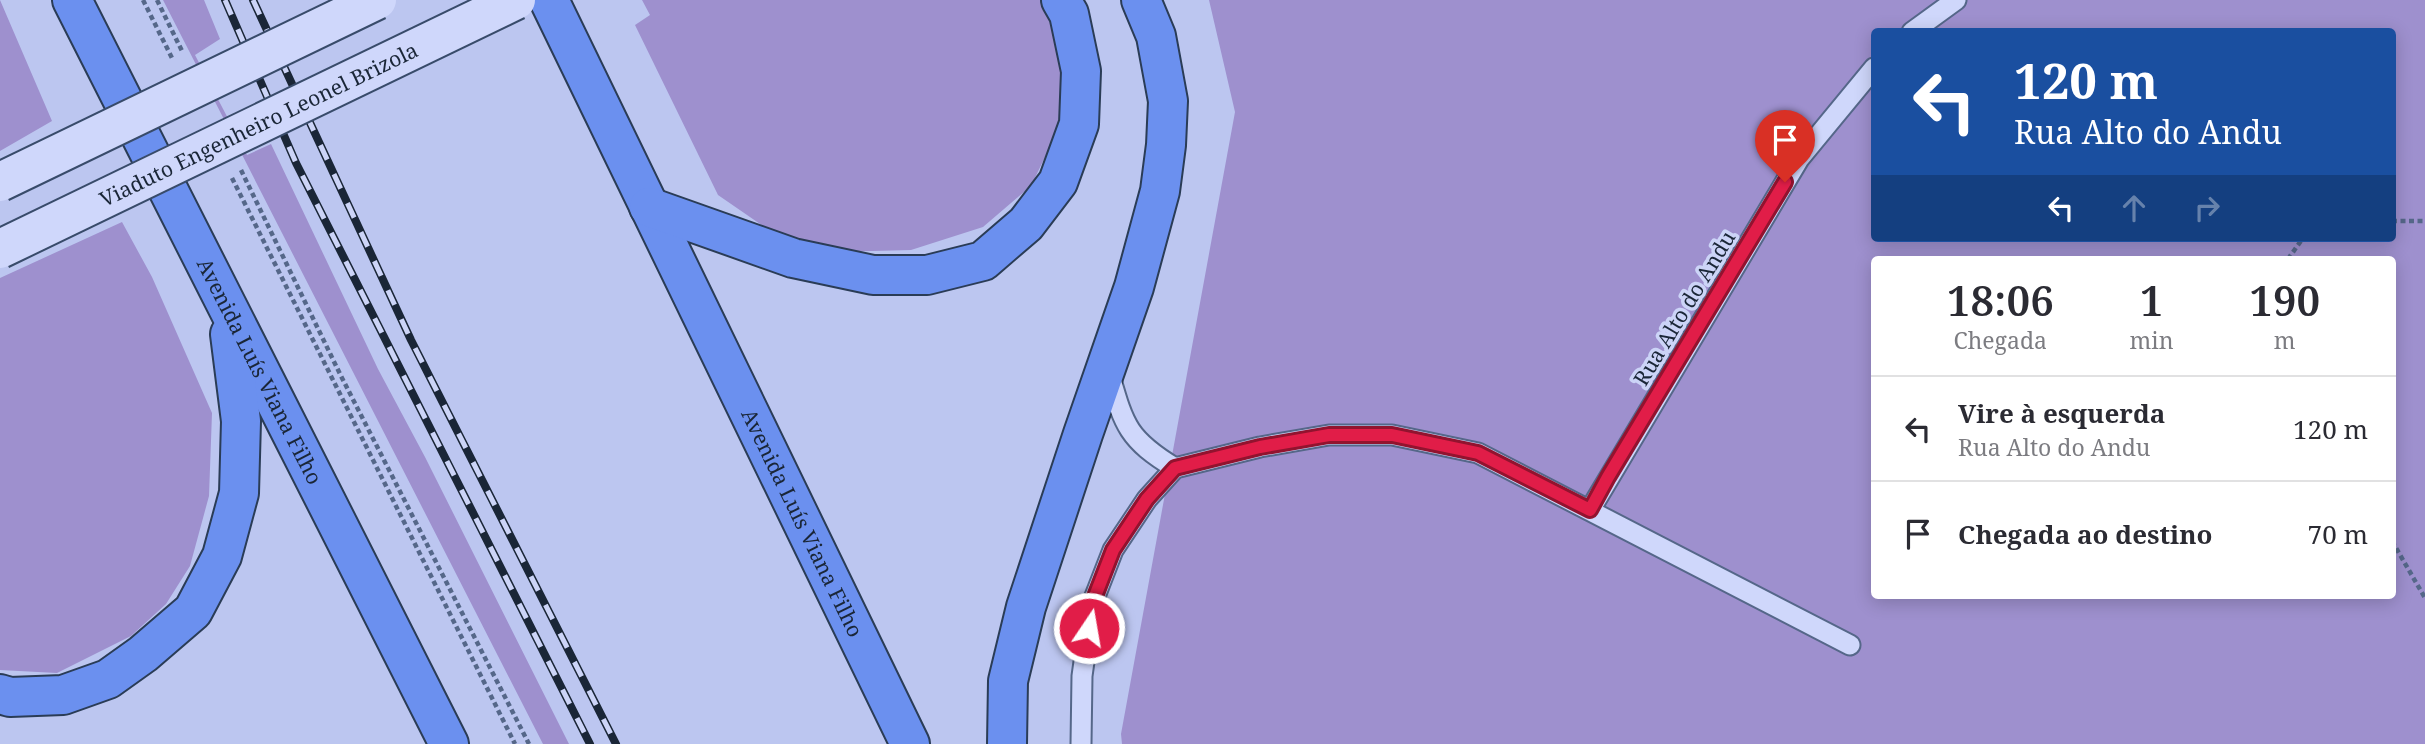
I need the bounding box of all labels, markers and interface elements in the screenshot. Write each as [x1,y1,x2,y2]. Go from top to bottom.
street label: Viaduto Engenheiro Leonel Brizola [95,36,422,213]
text: 120 m [2014,47,2158,113]
icon: left [1899,56,1990,147]
pin [1755,110,1815,182]
text: Rua Alto do Andu [2014,110,2282,153]
icon: arrive [1766,121,1804,159]
icon: left [2042,189,2080,227]
icon: ahead [2115,189,2153,227]
icon: right [2188,189,2226,227]
street label: Rua Alto do Andu [1627,225,1741,391]
street label: Avenida Luís Viana Filho [191,253,329,489]
text: 18:06 [1947,271,2054,328]
text: 1 [2140,271,2163,328]
text: 190 [2249,271,2320,328]
text: Chegada [1954,324,2047,356]
text: min [2130,324,2174,356]
text: m [2274,324,2296,356]
text: Vire à esquerda [1958,395,2165,431]
street label: Avenida Luís Viana Filho [735,404,870,641]
icon: left [1899,410,1937,448]
text: 120 m [2293,411,2368,447]
text: Rua Alto do Andu [1958,431,2150,463]
icon: arrive [1899,515,1937,553]
text: Chegada ao destino [1958,516,2213,552]
text: 70 m [2308,516,2368,552]
position arrow [1052,591,1126,665]

